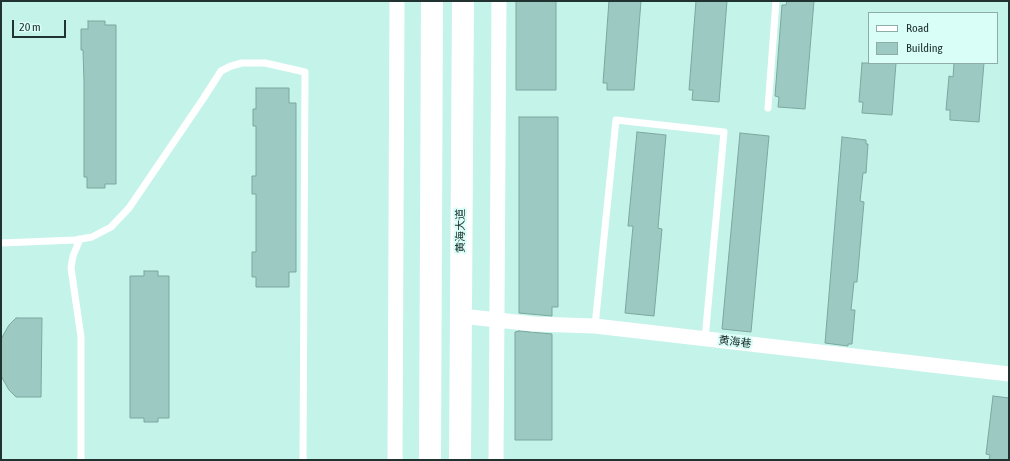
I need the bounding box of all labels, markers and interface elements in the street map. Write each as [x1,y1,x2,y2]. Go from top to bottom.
scale bar [14,12,68,38]
legend [868,12,998,64]
text: 20 m [19,20,41,34]
text: Road [906,21,929,35]
text: Building [906,41,943,55]
street label: 黄海大道 [454,209,468,253]
street label: 黄海巷 [718,333,752,351]

